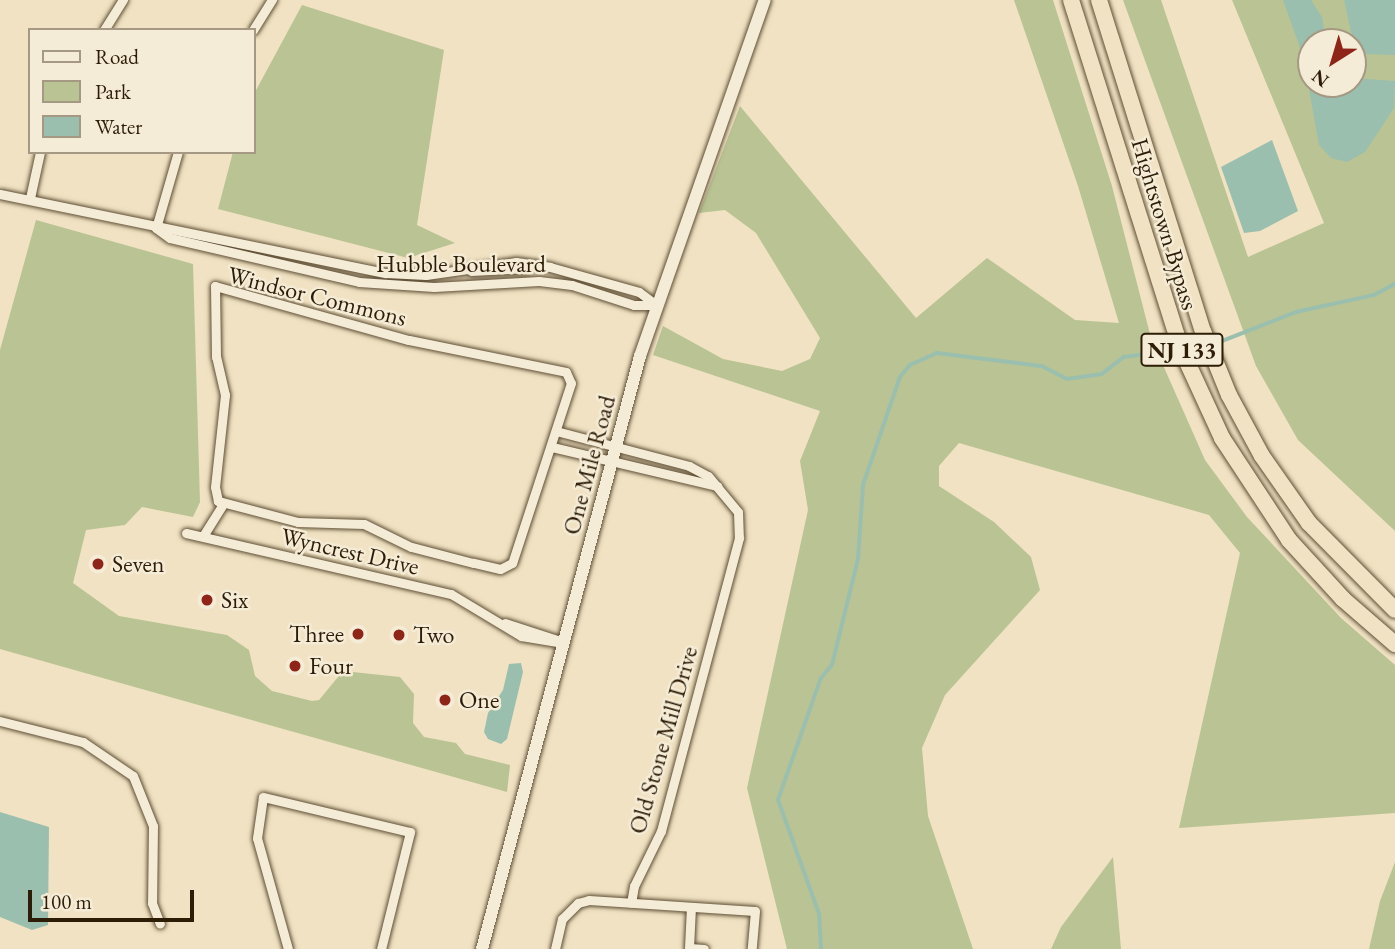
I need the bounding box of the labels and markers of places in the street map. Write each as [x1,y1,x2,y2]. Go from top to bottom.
place label: Seven [112,550,164,578]
marker: Seven [90,556,106,572]
place label: Six [221,586,248,614]
marker: Six [199,592,215,608]
place label: Three [289,620,344,648]
place label: Two [413,621,454,649]
marker: Three [350,626,366,642]
marker: Two [391,627,407,643]
place label: Four [309,652,353,680]
marker: Four [287,658,303,674]
place label: One [459,686,499,714]
marker: One [437,692,453,708]

